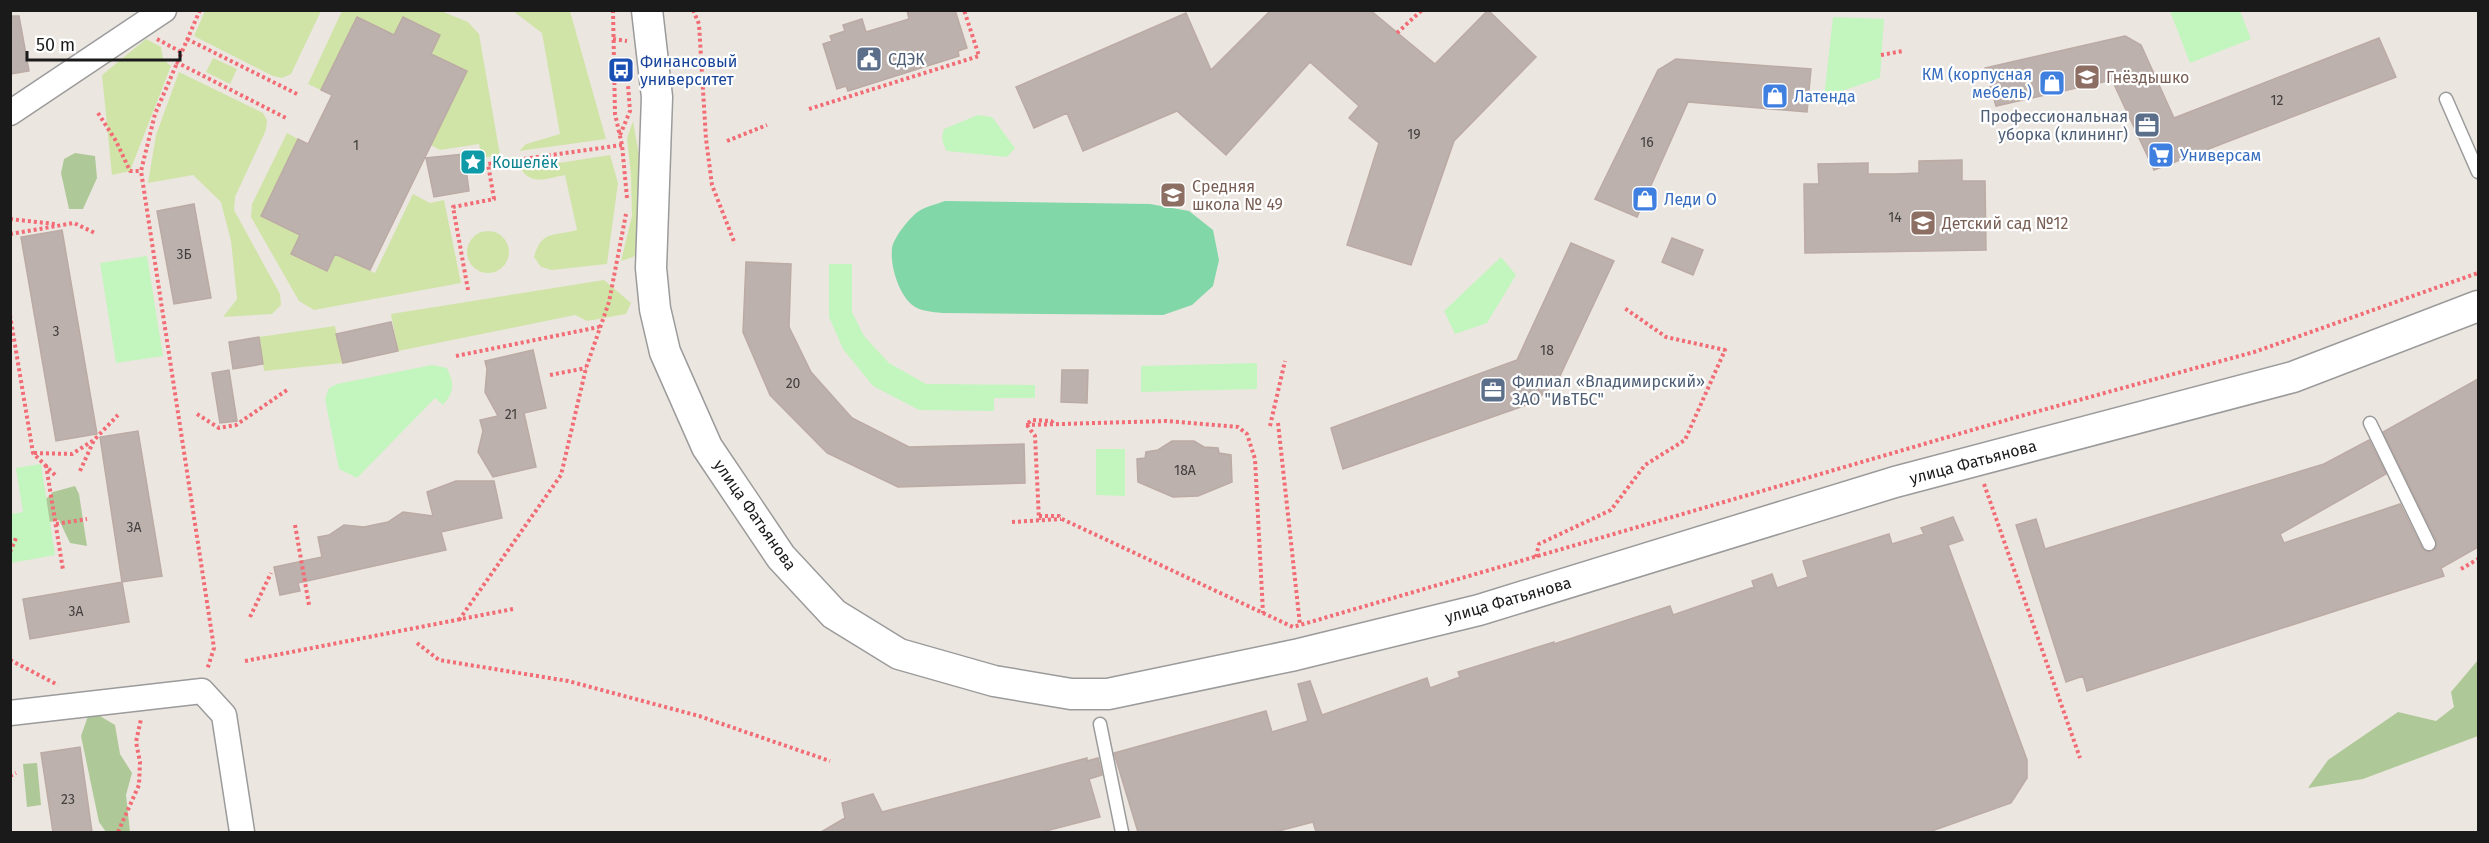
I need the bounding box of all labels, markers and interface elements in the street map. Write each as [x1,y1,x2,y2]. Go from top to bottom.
scale bar [27,24,180,62]
text: 50 m [36,34,75,56]
public building icon: СДЭК [854,44,884,74]
place label: СДЭК [888,50,925,69]
place label: Финансовый университет [640,52,737,89]
bus stop icon: Финансовый университет [606,55,636,85]
school or university icon: Гнёздышко [2072,62,2102,92]
place label: КМ (корпусная мебель) [1922,65,2032,102]
shop icon: КМ (корпусная мебель) [2037,68,2067,98]
place label: Гнёздышко [2106,68,2189,87]
shop icon: Латенда [1760,81,1790,111]
place label: Латенда [1794,87,1856,106]
house number: 12 [2271,92,2284,109]
place label: Профессиональная уборка (клининг) [1980,107,2128,144]
office icon: Профессиональная уборка (клининг) [2132,110,2162,140]
house number: 19 [1407,126,1421,143]
house number: 16 [1640,134,1654,151]
house number: 1 [353,137,359,154]
supermarket icon: Универсам [2146,140,2176,170]
place label: Универсам [2180,146,2261,165]
place icon: Кошелёк [458,147,488,177]
place label: Кошелёк [492,153,559,172]
place label: Средняя школа № 49 [1192,177,1283,214]
school or university icon: Средняя школа № 49 [1158,180,1188,210]
shop icon: Леди О [1630,184,1660,214]
place label: Леди О [1664,190,1717,209]
school or university icon: Детский сад №12 [1908,208,1938,238]
house number: 14 [1888,209,1902,226]
place label: Детский сад №12 [1941,214,2069,233]
house number: 3Б [176,246,192,263]
house number: 3 [53,323,60,340]
house number: 18 [1540,342,1554,359]
place label: Филиал «Владимирский» ЗАО "ИвТБС" [1512,372,1705,409]
house number: 20 [786,375,801,392]
office icon: Филиал «Владимирский» ЗАО "ИвТБС" [1478,375,1508,405]
house number: 21 [505,406,517,423]
street label: улица Фатьянова [1907,436,2039,488]
street label: улица Фатьянова [710,456,800,574]
house number: 18А [1174,462,1196,479]
house number: 3А [126,519,142,536]
street label: улица Фатьянова [1443,573,1573,627]
house number: 3А [68,603,84,620]
house number: 23 [61,791,75,808]

